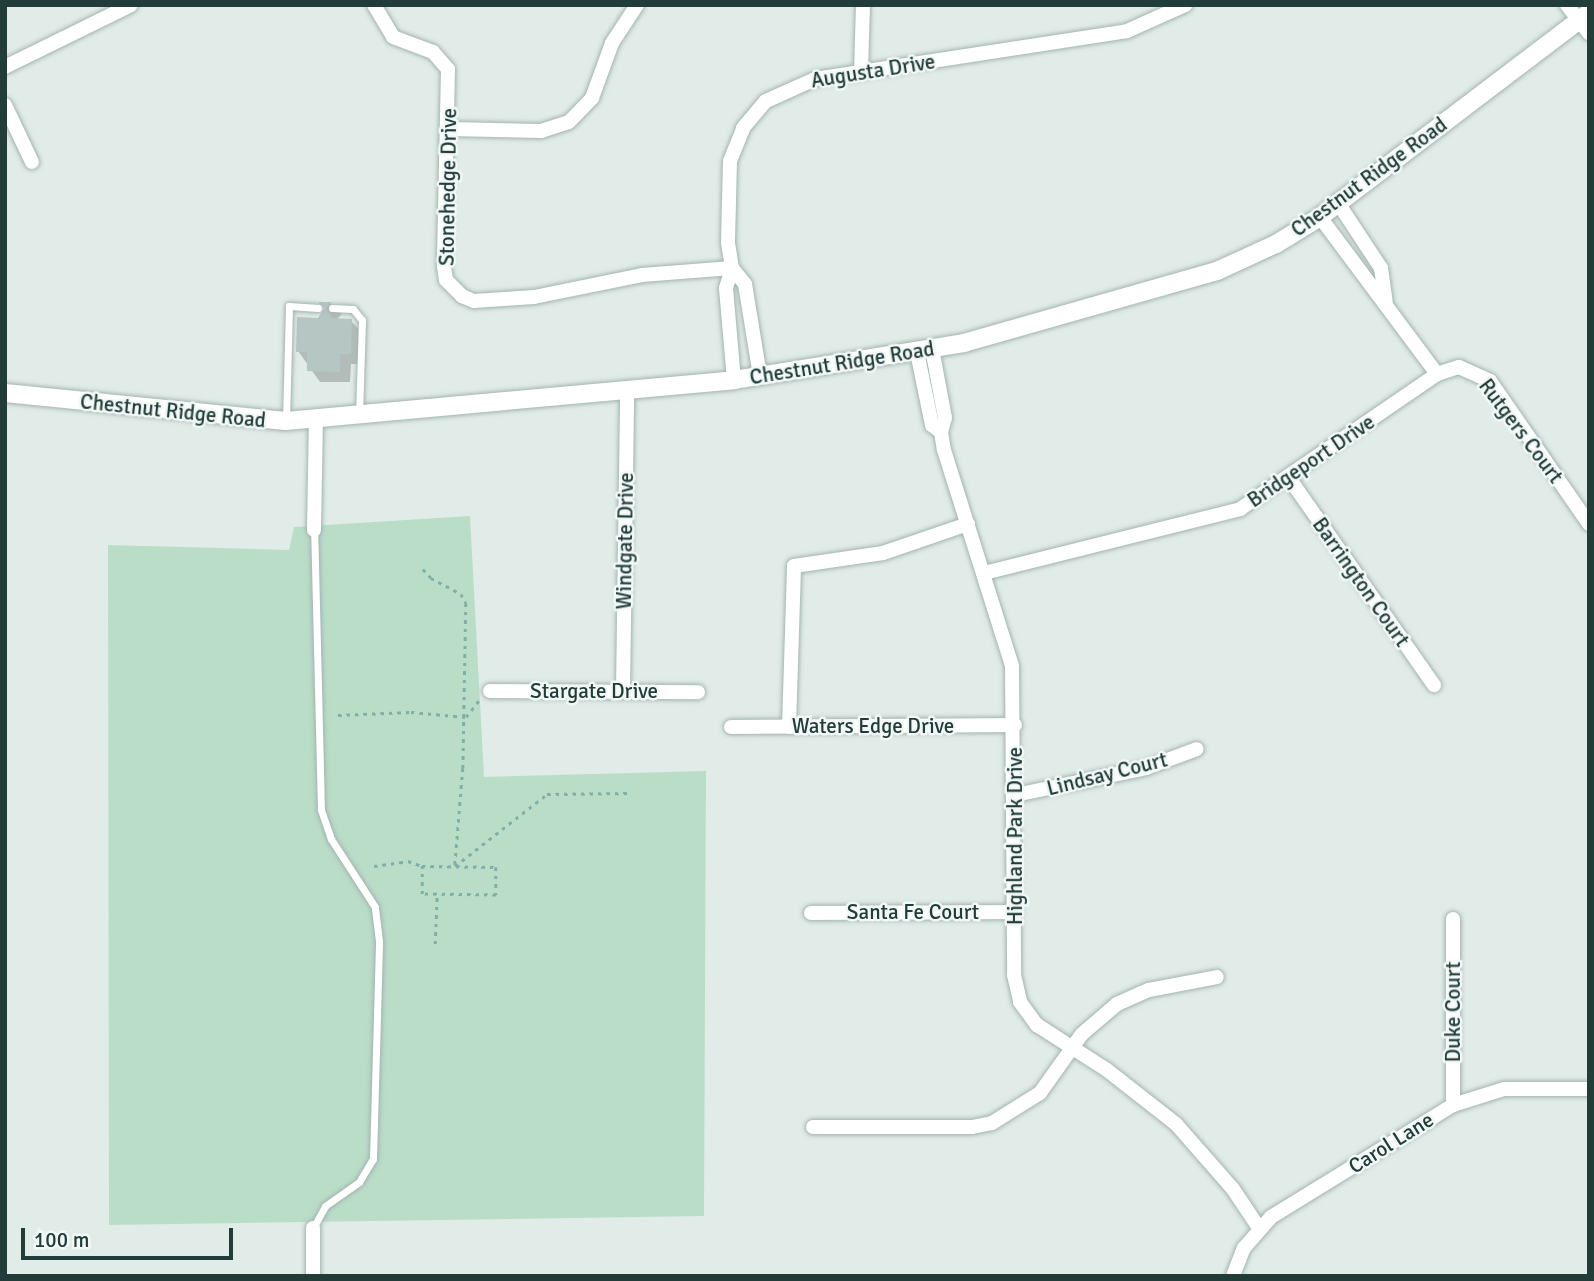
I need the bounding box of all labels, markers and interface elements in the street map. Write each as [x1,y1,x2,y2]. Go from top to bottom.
street label: Augusta Drive [809,49,937,93]
street label: Stonehedge Drive [434,108,462,266]
street label: Chestnut Ridge Road [1286,112,1452,242]
street label: Chestnut Ridge Road [748,336,936,390]
street label: Rutgers Court [1473,374,1569,488]
street label: Chestnut Ridge Road [79,389,267,433]
street label: Bridgeport Drive [1243,409,1379,513]
street label: Windgate Drive [611,472,639,610]
street label: Barrington Court [1307,513,1415,651]
street label: Stargate Drive [530,678,658,704]
street label: Waters Edge Drive [792,713,954,739]
street label: Highland Park Drive [1002,747,1028,925]
street label: Lindsay Court [1044,747,1170,801]
street label: Santa Fe Court [847,899,979,925]
street label: Duke Court [1440,962,1466,1062]
street label: Carol Lane [1344,1107,1438,1179]
scale bar [24,1214,236,1258]
text: 100 m [34,1227,89,1253]

